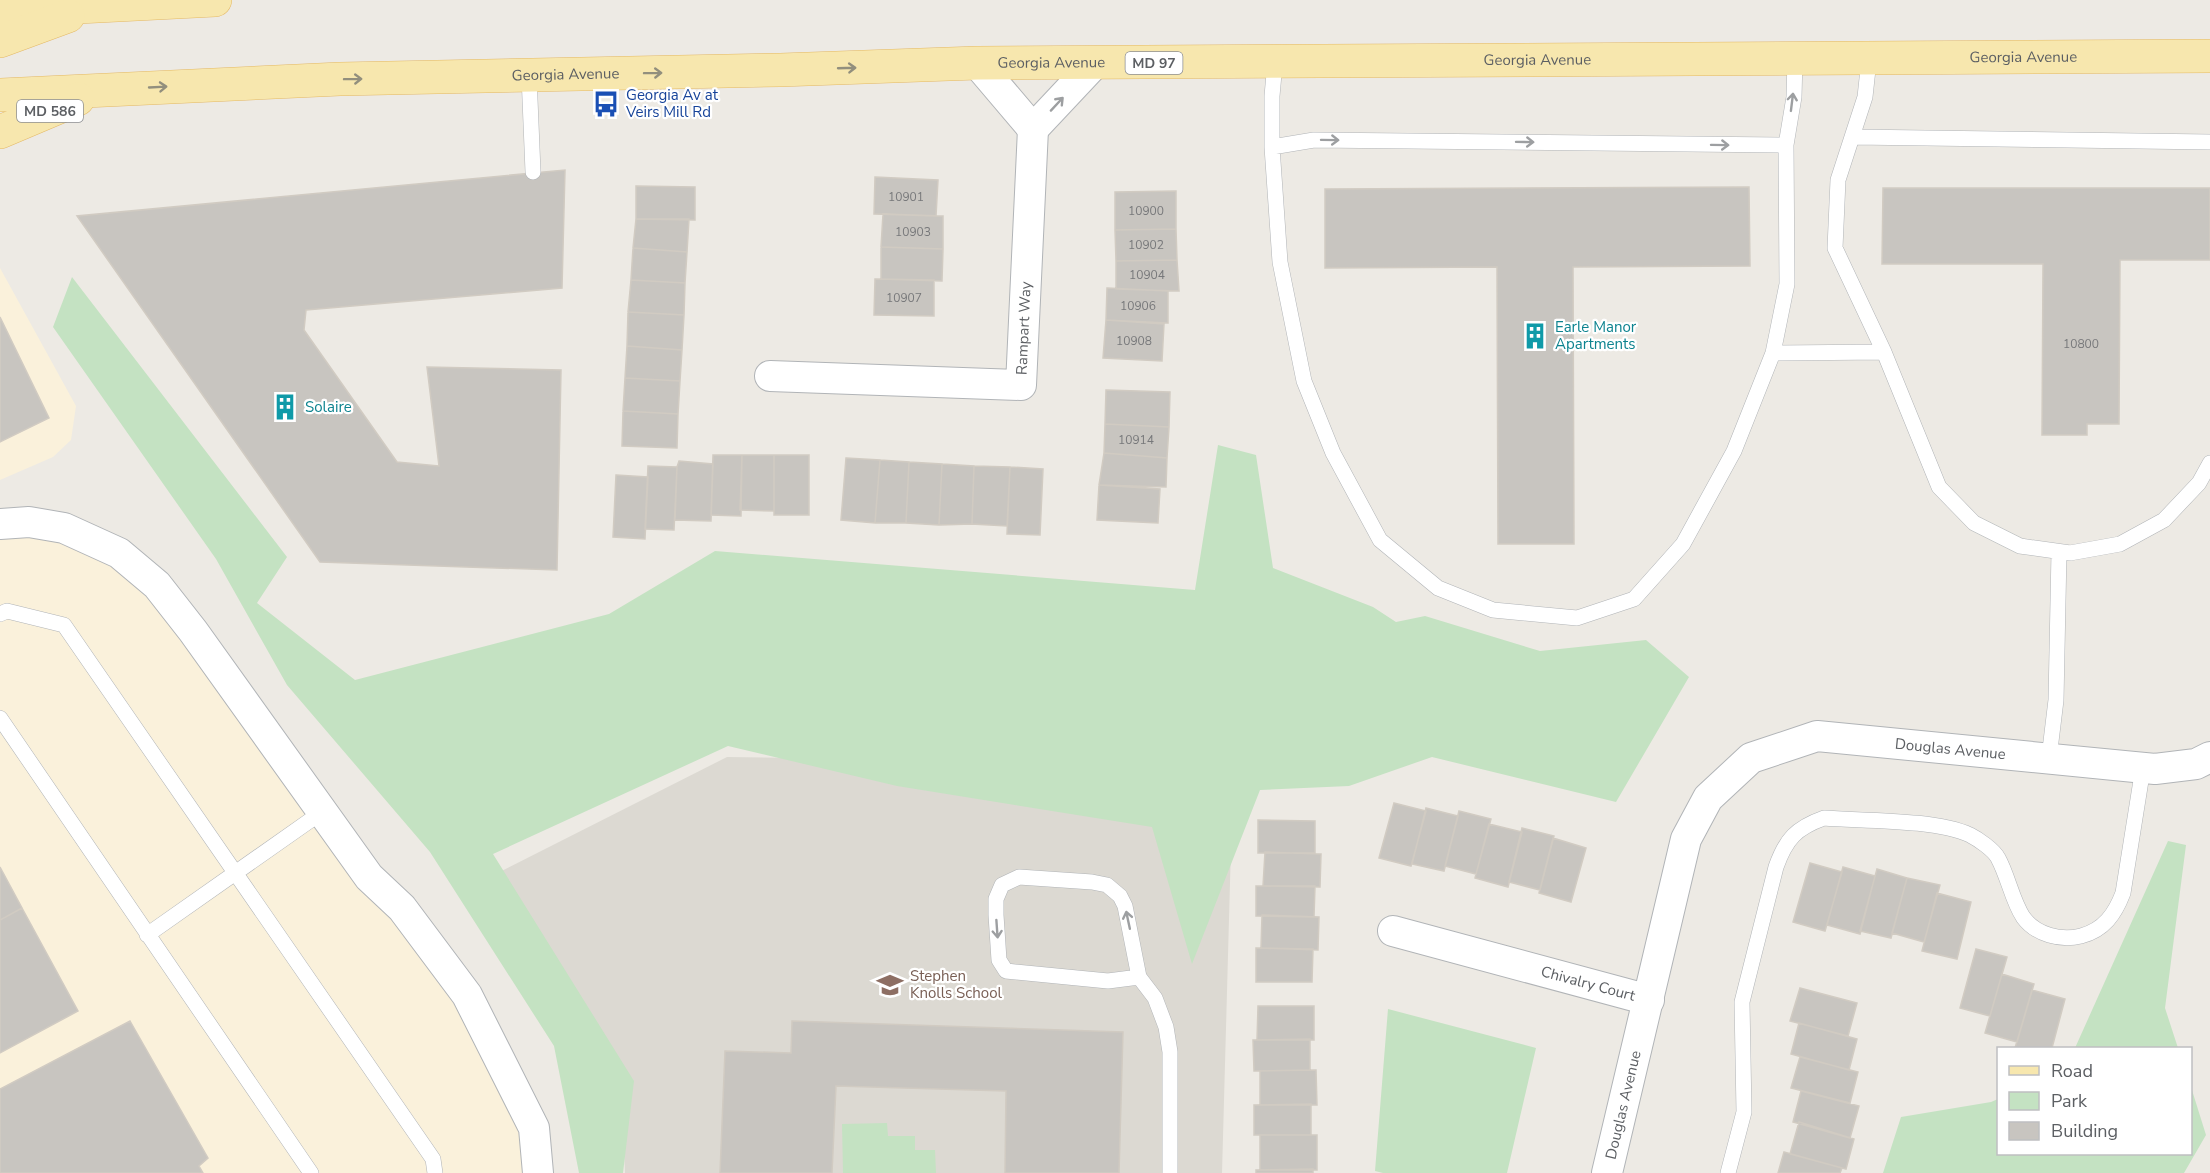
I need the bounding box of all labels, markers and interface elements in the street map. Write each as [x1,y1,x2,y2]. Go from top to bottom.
street label: Georgia Avenue [1969,47,2077,67]
street label: Georgia Avenue [1483,50,1591,70]
street label: Georgia Avenue [998,52,1105,73]
road number: MD 97 [1126,52,1182,74]
one-way arrow [837,62,857,73]
street label: Georgia Avenue [512,63,620,85]
one-way arrow [642,67,662,78]
one-way arrow [342,73,362,84]
one-way arrow [147,82,167,93]
place label: Georgia Av at Veirs Mill Rd [625,85,719,122]
bus stop icon: Georgia Av at Veirs Mill Rd [591,89,621,119]
one-way arrow [1787,93,1798,113]
one-way arrow [1049,96,1064,111]
road number: MD 586 [17,100,83,122]
one-way arrow [1320,134,1340,146]
one-way arrow [1515,136,1535,148]
one-way arrow [1710,139,1730,150]
house number: 10901 [888,189,924,205]
house number: 10900 [1128,203,1164,219]
house number: 10903 [895,224,931,240]
house number: 10902 [1128,237,1164,253]
house number: 10904 [1129,267,1165,283]
street label: Rampart Way [1011,281,1036,375]
house number: 10907 [886,290,922,306]
house number: 10906 [1120,298,1156,314]
place label: Earle Manor Apartments [1555,317,1637,354]
building icon: Earle Manor Apartments [1520,321,1550,351]
house number: 10908 [1116,333,1152,349]
house number: 10800 [2063,336,2099,352]
building icon: Solaire [270,392,300,422]
place label: Solaire [305,397,352,417]
house number: 10914 [1118,432,1154,448]
street label: Douglas Avenue [1894,734,2007,764]
one-way arrow [1122,910,1133,930]
one-way arrow [992,919,1003,939]
street label: Chivalry Court [1539,961,1638,1006]
place label: Stephen Knolls School [910,966,1002,1003]
school or university icon: Stephen Knolls School [875,970,905,1000]
legend [1997,1047,2192,1155]
street label: Douglas Avenue [1601,1048,1646,1161]
text: Road [2051,1059,2093,1083]
text: Park [2051,1089,2088,1113]
text: Building [2051,1119,2118,1143]

